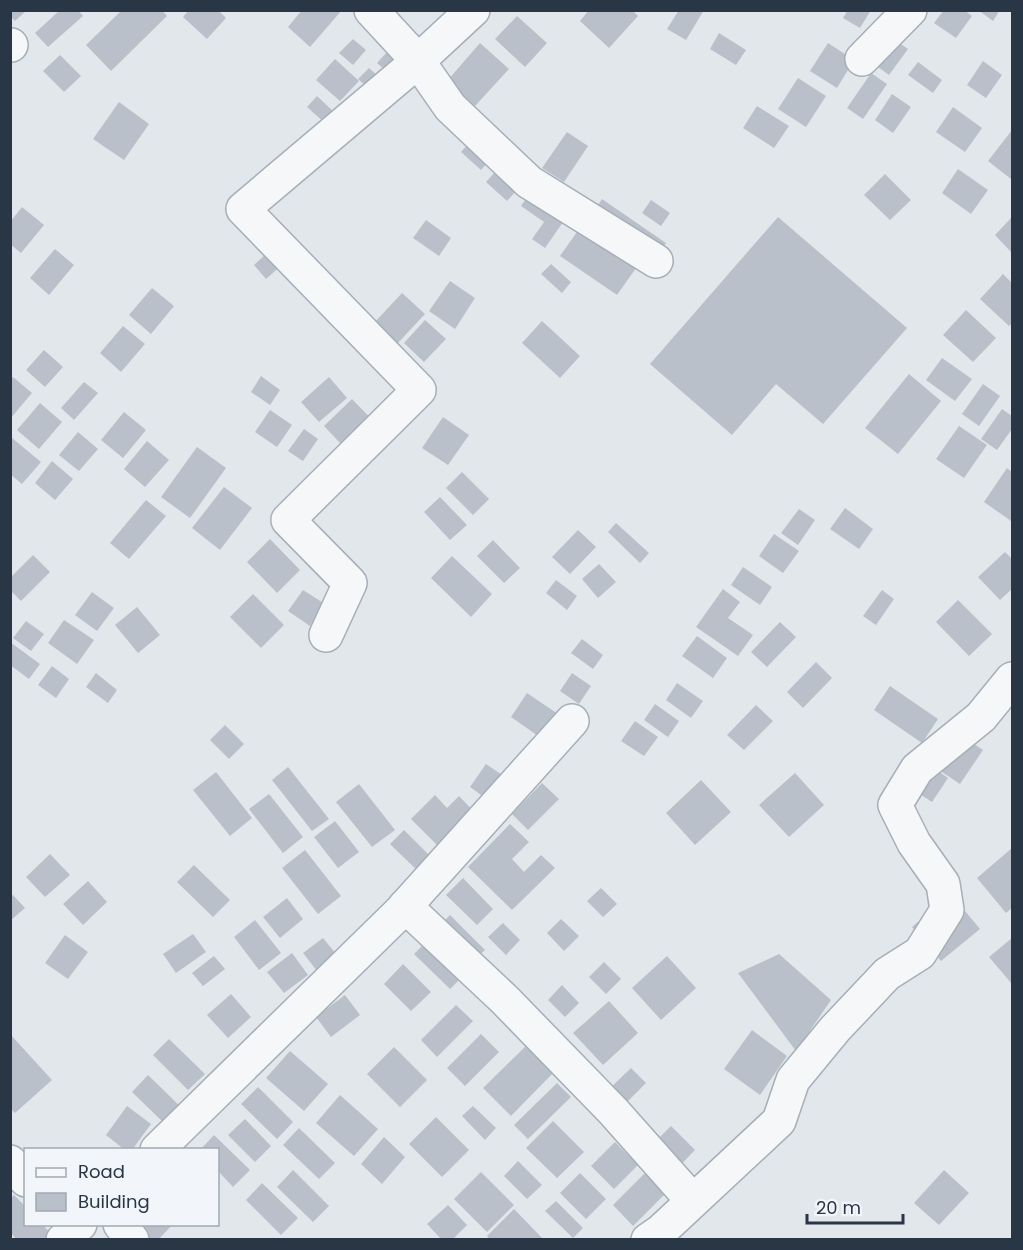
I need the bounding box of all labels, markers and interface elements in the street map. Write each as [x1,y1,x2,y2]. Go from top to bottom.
legend [24,1148,219,1226]
text: Road [78,1159,125,1184]
scale bar [807,1187,903,1225]
text: Building [78,1189,150,1214]
text: 20 m [816,1195,861,1220]

